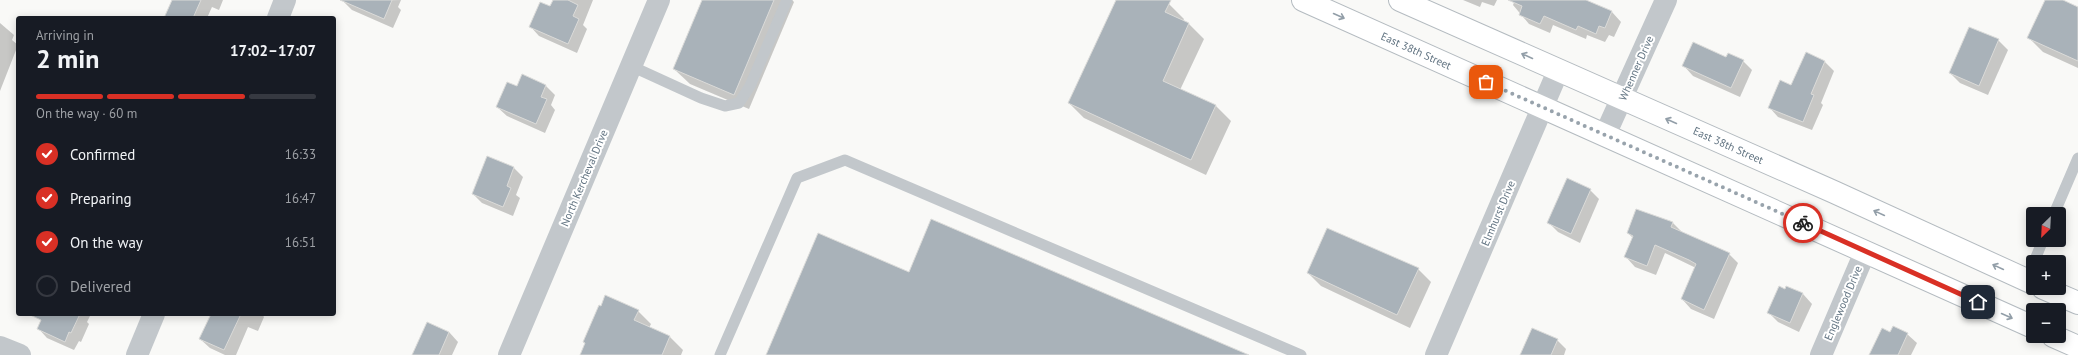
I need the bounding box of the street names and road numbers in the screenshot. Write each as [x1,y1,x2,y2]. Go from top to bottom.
street label: East 38th Street [1379,29,1454,73]
street label: Whenner Drive [1615,33,1657,103]
street label: East 38th Street [1691,124,1766,167]
street label: North Kercheval Drive [557,127,611,228]
street label: Elmhurst Drive [1478,178,1518,248]
street label: Englewood Drive [1821,263,1865,342]

